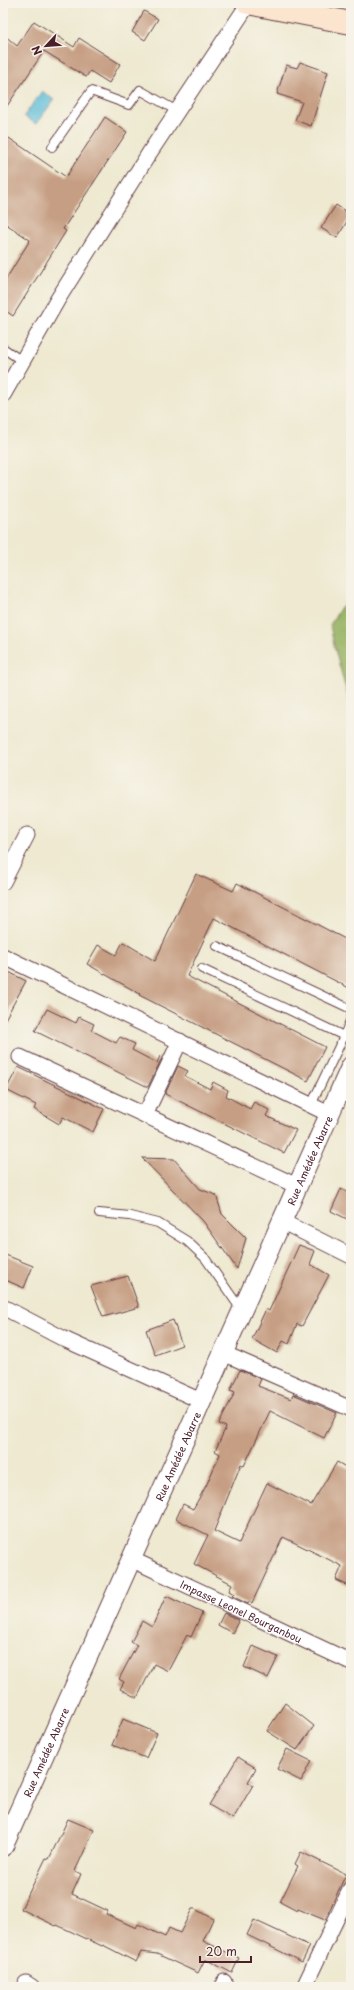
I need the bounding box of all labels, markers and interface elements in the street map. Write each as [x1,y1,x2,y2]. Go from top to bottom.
north arrow [26,26,66,66]
text: N [27,43,46,58]
street label: Rue Amédée Abarre [283,1113,336,1207]
street label: Rue Amédée Abarre [151,1409,204,1503]
street label: Impasse Leonel Bourganbou [178,1576,305,1646]
street label: Rue Amédée Abarre [19,1705,72,1799]
scale bar [200,1938,251,1964]
text: 20 m [206,1942,237,1960]

